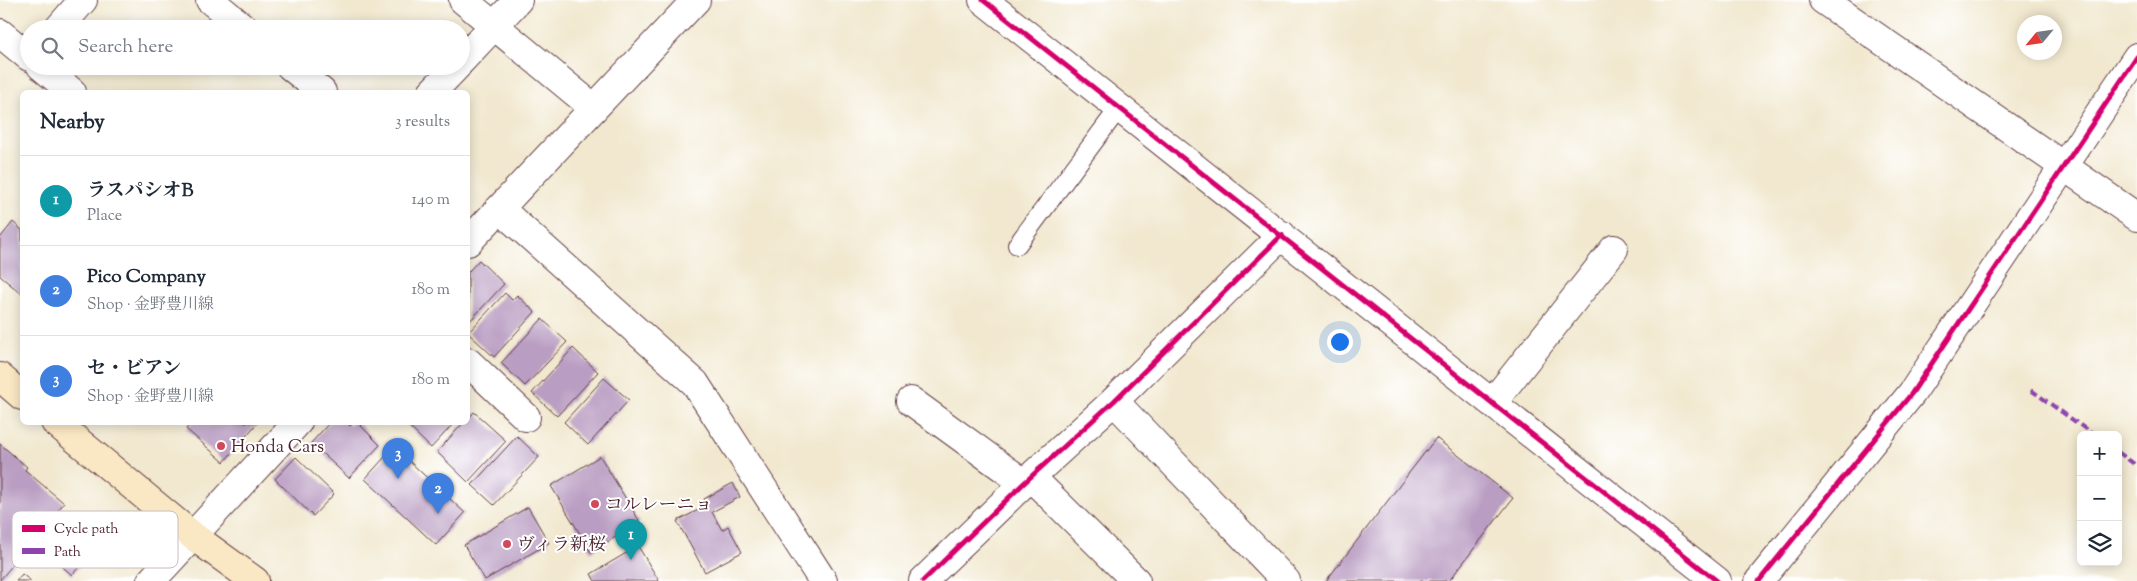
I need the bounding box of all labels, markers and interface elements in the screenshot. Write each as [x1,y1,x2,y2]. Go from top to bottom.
north arrow [2017,15,2062,60]
search box [20,20,470,75]
icon: search [38,34,66,62]
text: Search here [78,34,173,61]
text: Nearby [40,108,105,138]
text: 3 results [395,111,450,134]
text: ラスパシオB [87,178,193,205]
text: 1 [53,189,59,212]
text: 140 m [412,189,450,212]
text: Place [87,205,122,228]
text: Pico Company [87,264,206,291]
text: 2 [52,279,60,302]
text: 180 m [411,279,450,302]
text: Shop · 金野豊川線 [87,294,214,317]
your location [1327,329,1353,355]
text: セ・ビアン [87,356,181,383]
text: 3 [53,369,59,392]
text: 180 m [411,369,450,392]
text: Shop · 金野豊川線 [87,386,214,409]
map controls [2077,431,2122,566]
button: + [2077,431,2122,476]
place label: Honda Cars [231,435,324,461]
pin: 3 [382,438,414,479]
marker: Honda Cars [215,440,227,452]
pin: 2 [422,473,454,514]
button: − [2077,476,2122,521]
place label: コルレーニョ [605,493,713,519]
marker: コルレーニョ [589,498,601,510]
legend [12,511,178,568]
pin: 1 [615,519,647,560]
text: Cycle path [54,520,118,540]
button: layers [2077,521,2122,566]
place label: ヴィラ新桜 [517,533,606,559]
marker: ヴィラ新桜 [501,538,513,550]
text: Path [54,543,81,563]

